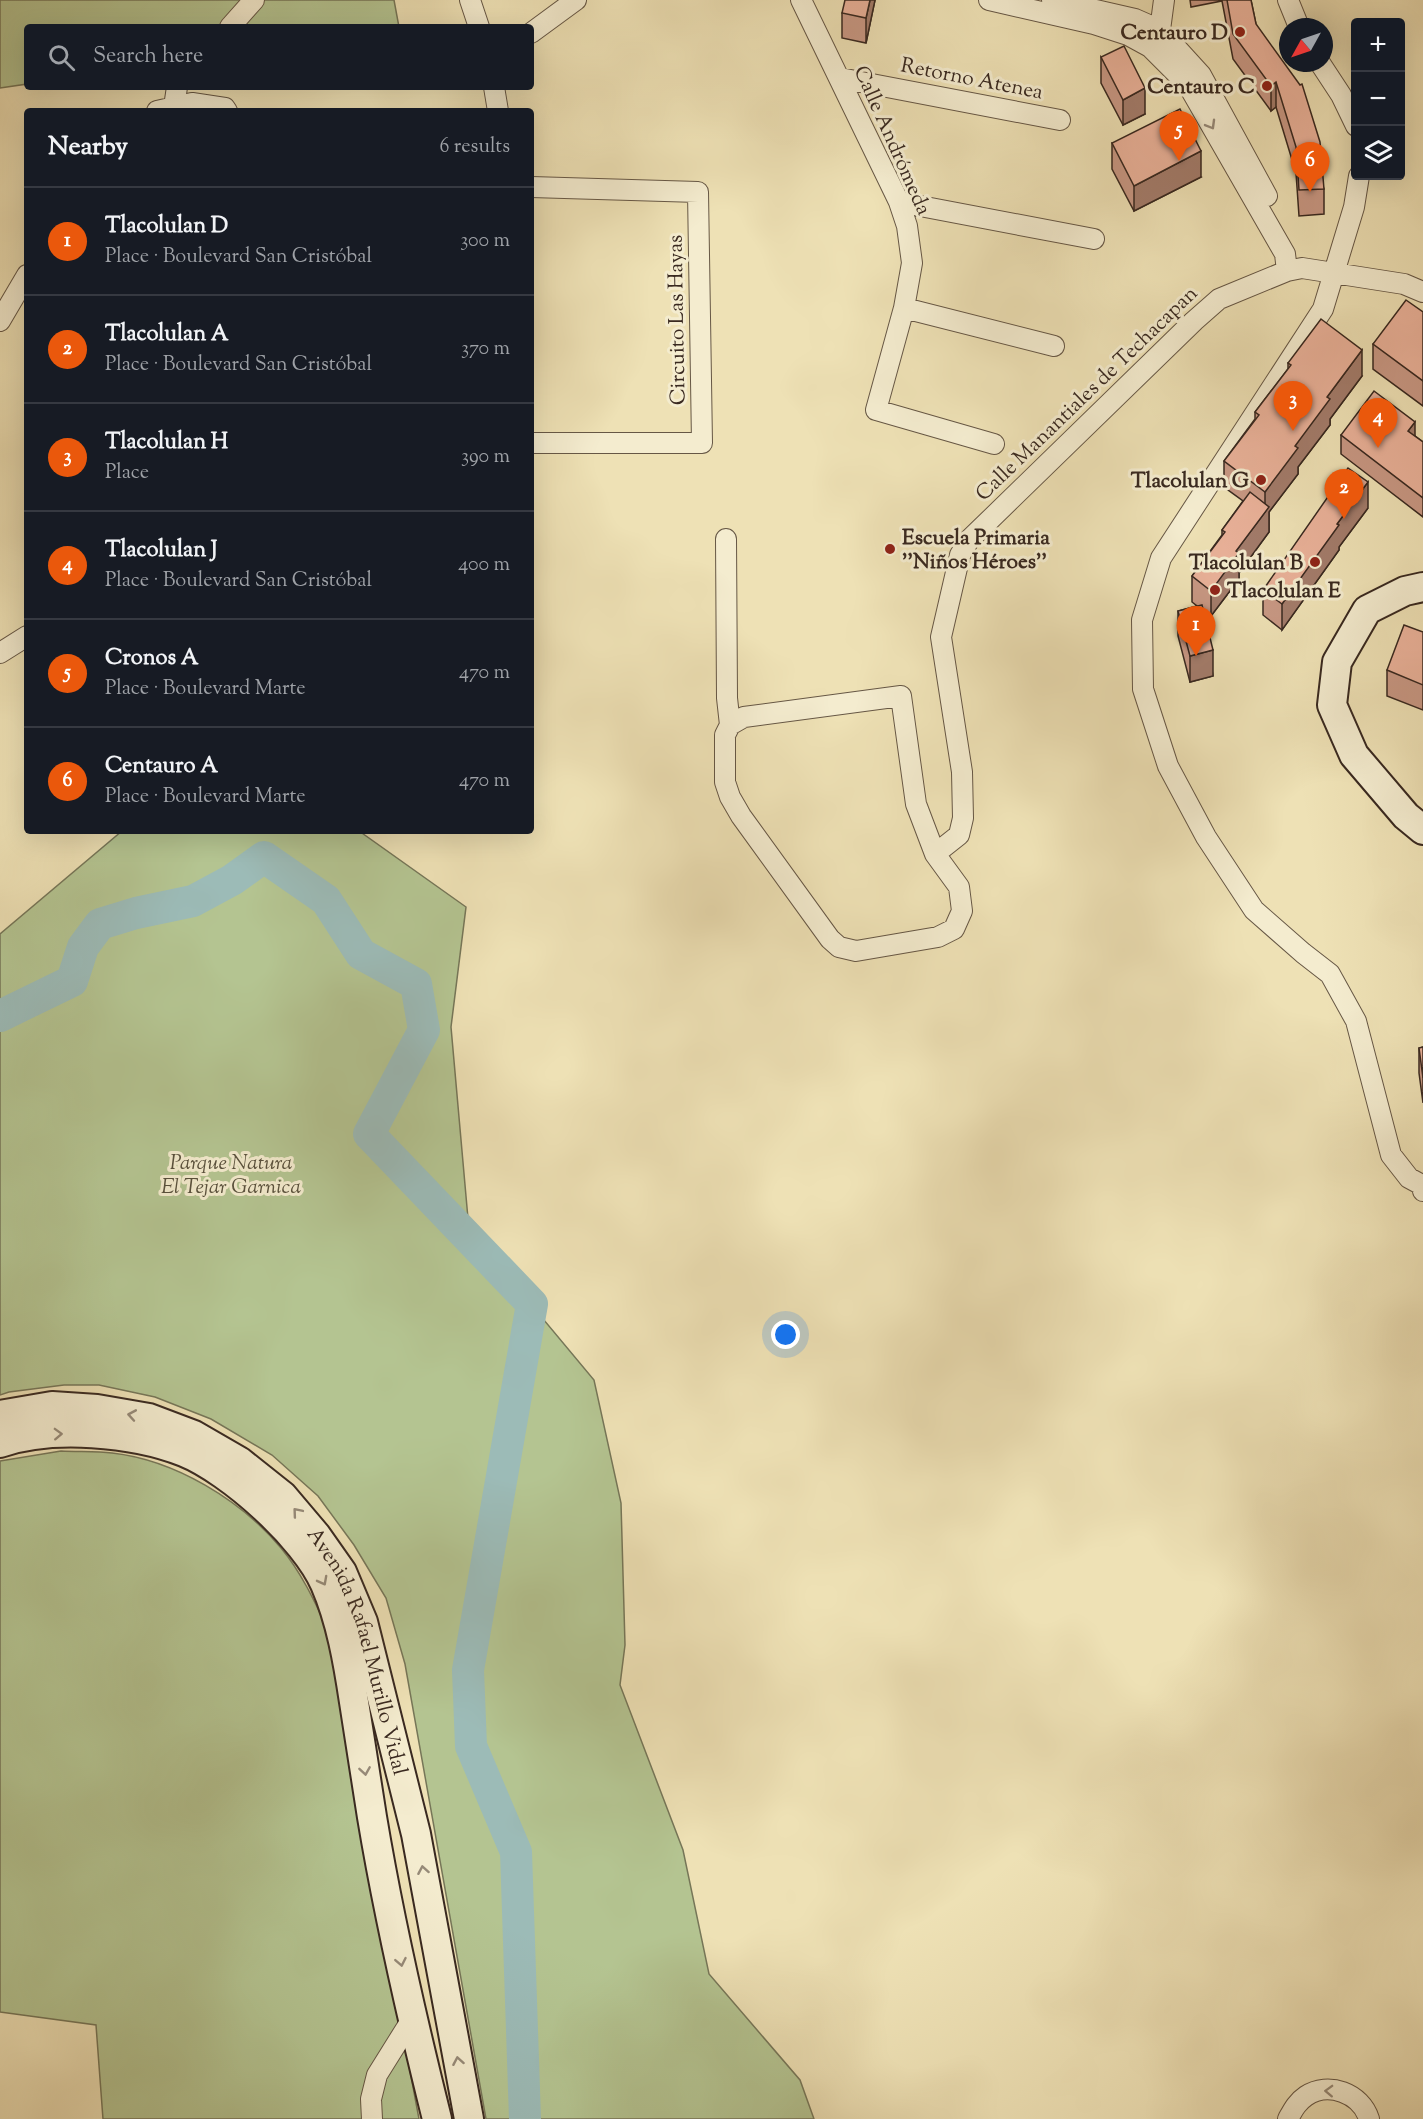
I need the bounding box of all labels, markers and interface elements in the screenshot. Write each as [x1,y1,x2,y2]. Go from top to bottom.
north arrow [1279,18,1333,72]
map controls [1351,18,1405,180]
button: + [1351,18,1405,72]
place label: Centauro D [1121,19,1228,49]
search box [24,24,534,90]
marker: Centauro D [1233,25,1247,39]
icon: search [45,41,78,74]
text: Search here [93,41,203,73]
street label: Retorno Atenea [898,51,1046,109]
street label: Calle Andrómeda [845,61,938,221]
button: − [1351,72,1405,126]
place label: Centauro C [1147,73,1255,103]
marker: Centauro C [1260,79,1274,93]
pin: 5 [1160,112,1198,161]
one-way arrow [1204,119,1216,129]
button: layers [1351,126,1405,180]
text: Nearby [48,129,128,166]
text: 6 results [440,133,510,162]
pin: 6 [1290,142,1330,192]
text: Tlacolulan D [105,211,228,243]
text: 1 [64,227,71,256]
text: 300 m [460,227,510,256]
street label: Circuito Las Hayas [662,235,694,405]
text: Place · Boulevard San Cristóbal [105,243,372,272]
street label: Calle Manantiales de Techacapan [970,280,1205,509]
text: Tlacolulan A [105,319,229,351]
text: 2 [63,335,72,364]
text: 370 m [461,335,510,364]
text: Place · Boulevard San Cristóbal [105,351,372,380]
pin: 3 [1274,382,1312,431]
pin: 4 [1358,398,1398,448]
text: Tlacolulan H [105,427,228,459]
text: 3 [63,443,72,472]
text: 390 m [461,443,510,472]
text: Place [105,459,149,488]
place label: Tlacolulan G [1131,467,1249,497]
pin: 2 [1324,470,1364,519]
marker: Tlacolulan G [1254,473,1268,487]
place label: Escuela Primaria ''Niños Héroes'' [902,524,1050,578]
text: Tlacolulan J [105,535,217,567]
marker: Escuela Primaria ''Niños Héroes'' [883,542,897,556]
place label: Tlacolulan B [1189,549,1304,579]
text: 4 [62,551,73,580]
text: 400 m [458,551,510,580]
marker: Tlacolulan B [1308,555,1322,569]
text: Place · Boulevard San Cristóbal [105,567,372,596]
place label: Tlacolulan E [1227,577,1341,607]
marker: Tlacolulan E [1208,583,1222,597]
pin: 1 [1176,606,1216,656]
text: Cronos A [105,643,199,675]
text: 5 [64,659,71,688]
text: 470 m [459,659,510,688]
text: Place · Boulevard Marte [105,675,306,704]
text: Centauro A [105,751,218,783]
text: 6 [63,767,72,796]
text: 470 m [459,767,510,796]
text: Place · Boulevard Marte [105,783,306,812]
park label: Parque Natura El Tejar Garnica [161,1149,301,1203]
your location [771,1320,800,1349]
one-way arrow [127,1409,137,1422]
one-way arrow [53,1428,62,1441]
one-way arrow [293,1508,304,1519]
street label: Avenida Rafael Murillo Vidal [298,1522,414,1779]
one-way arrow [315,1575,327,1586]
one-way arrow [358,1765,371,1775]
one-way arrow [417,1865,430,1875]
one-way arrow [394,1957,407,1967]
one-way arrow [452,2057,465,2067]
one-way arrow [1324,2084,1333,2097]

